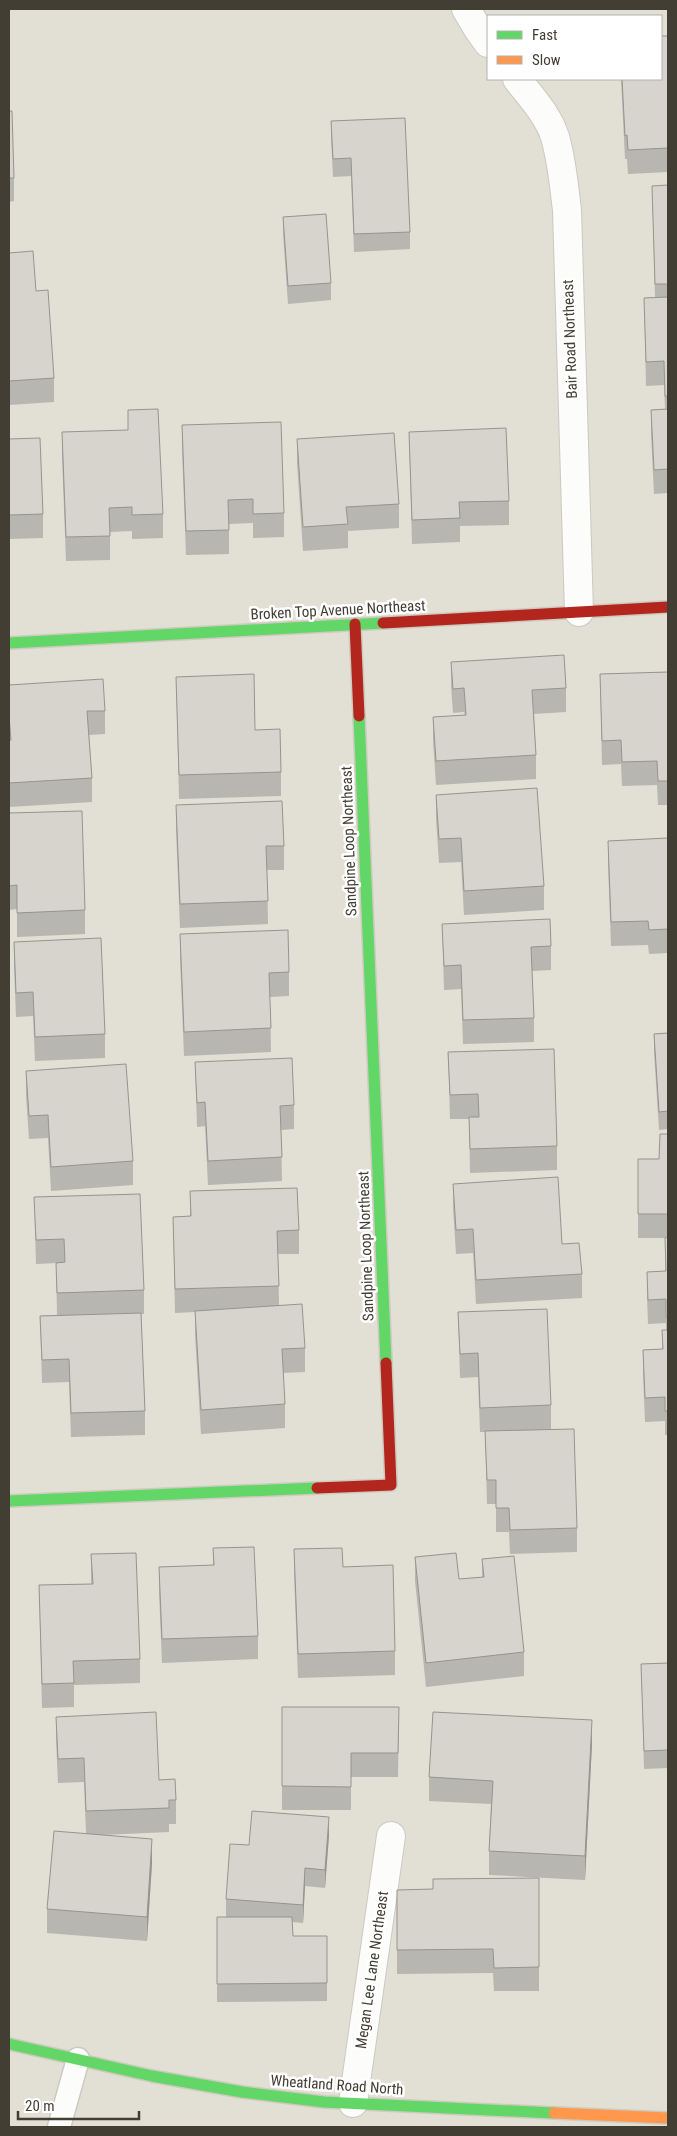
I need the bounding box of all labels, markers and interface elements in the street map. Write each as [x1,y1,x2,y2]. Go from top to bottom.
legend [487,15,662,80]
text: Fast [532,26,557,44]
text: Slow [532,51,561,69]
street label: Bair Road Northeast [559,279,581,399]
street label: Broken Top Avenue Northeast [250,596,426,624]
street label: Sandpine Loop Northeast [337,766,361,916]
street label: Sandpine Loop Northeast [354,1171,378,1321]
street label: Megan Lee Lane Northeast [352,1890,392,2050]
street label: Wheatland Road North [270,2071,404,2099]
scale bar [18,2088,139,2120]
text: 20 m [25,2097,55,2115]

